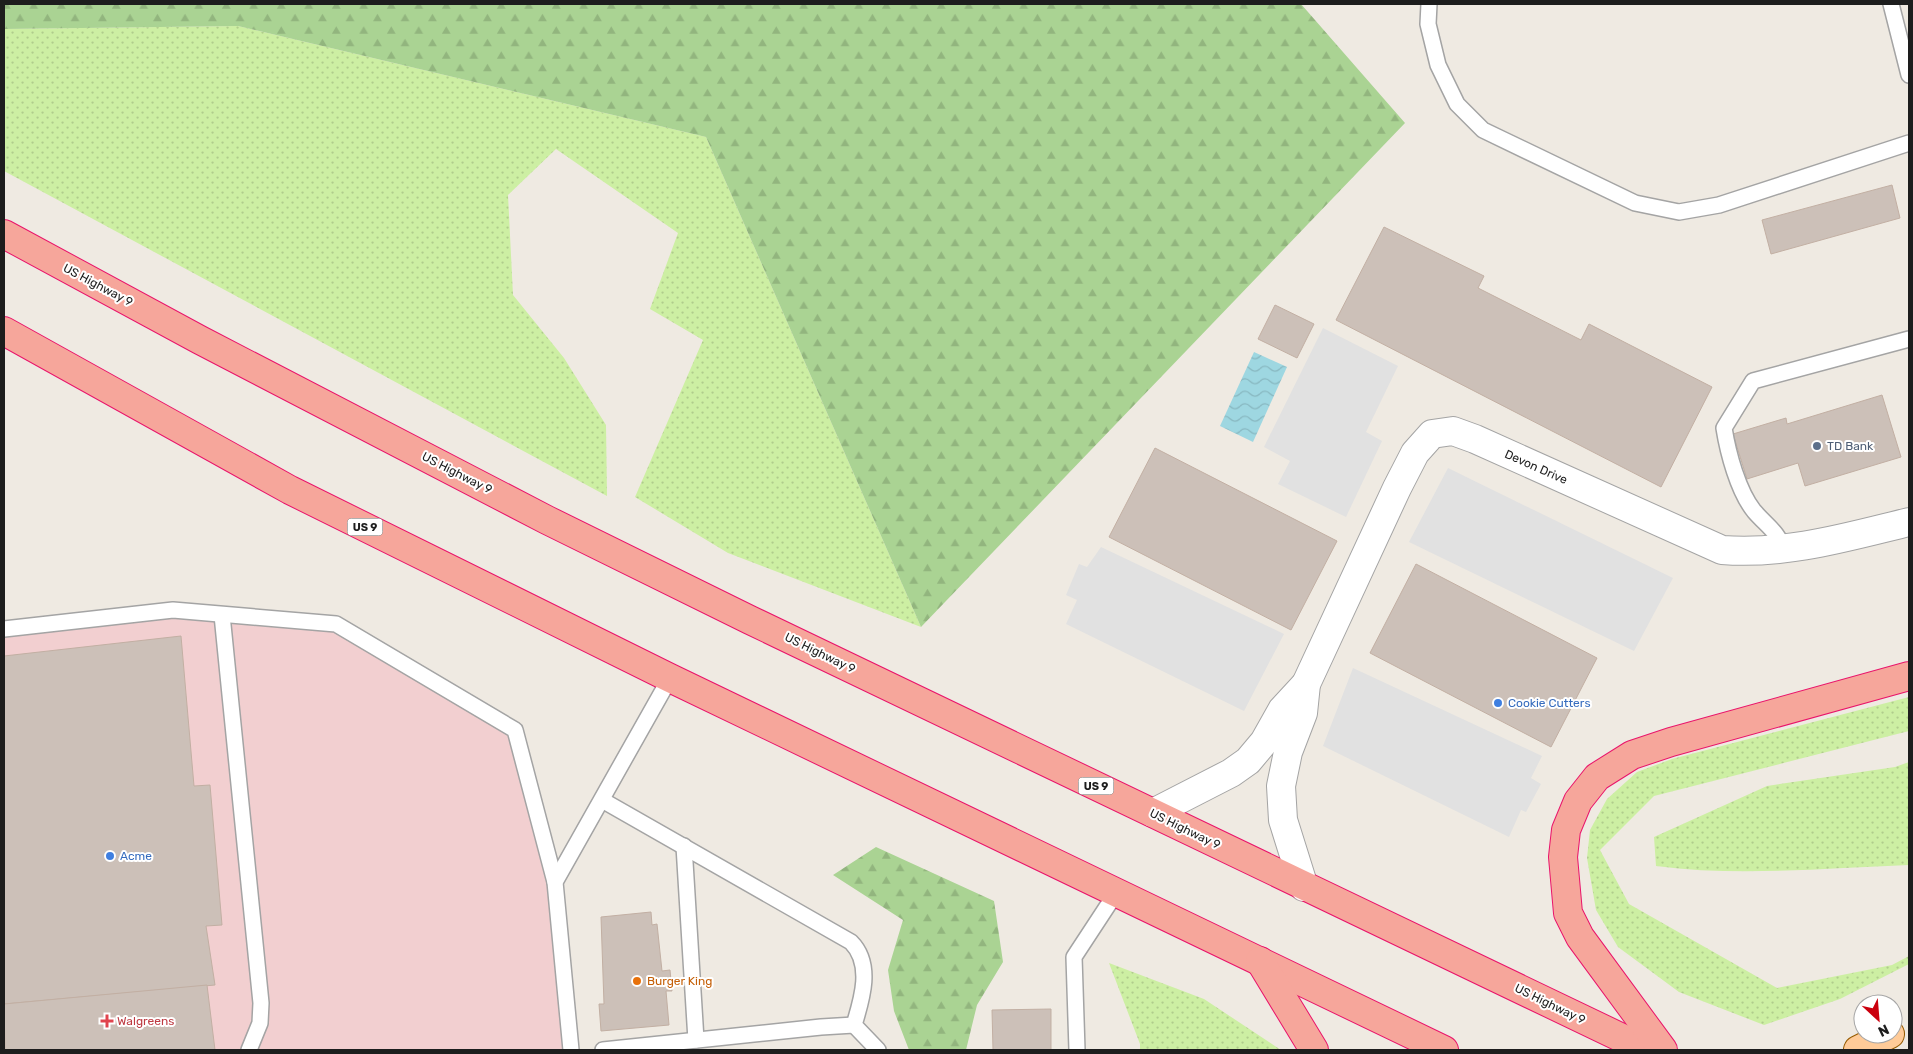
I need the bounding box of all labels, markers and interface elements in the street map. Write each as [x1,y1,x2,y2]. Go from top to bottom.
street label: US Highway 9 [61,261,135,309]
place label: TD Bank [1827,439,1874,453]
marker: TD Bank [1811,440,1823,452]
street label: Devon Drive [1502,447,1570,487]
street label: US Highway 9 [420,449,494,497]
road number: US 9 [348,518,382,536]
street label: US Highway 9 [782,630,858,676]
place label: Cookie Cutters [1508,696,1591,710]
marker: Cookie Cutters [1492,697,1504,709]
road number: US 9 [1078,778,1114,794]
street label: US Highway 9 [1147,806,1223,852]
place label: Acme [120,849,152,863]
marker: Acme [104,850,116,862]
place label: Burger King [647,974,712,988]
marker: Burger King [631,975,643,987]
street label: US Highway 9 [1512,981,1588,1027]
north arrow [1853,994,1903,1044]
place label: Walgreens [117,1014,174,1028]
marker: Walgreens [101,1015,113,1027]
text: N [1875,1020,1892,1040]

